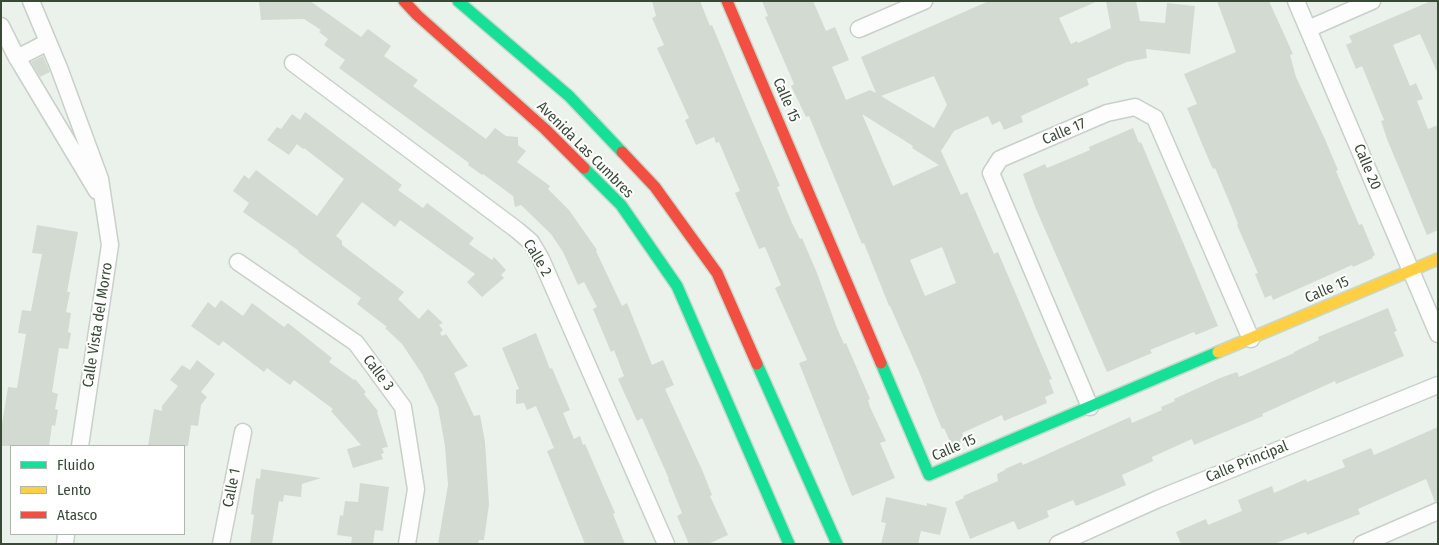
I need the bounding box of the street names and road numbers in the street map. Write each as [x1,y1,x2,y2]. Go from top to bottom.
street label: Calle 15 [769,75,803,125]
street label: Avenida Las Cumbres [533,98,637,202]
street label: Calle 17 [1040,115,1088,149]
street label: Calle 20 [1349,141,1385,193]
street label: Calle 2 [519,236,555,280]
street label: Calle Vista del Morro [79,261,117,389]
street label: Calle 15 [1302,273,1352,307]
street label: Calle 3 [359,352,397,394]
street label: Calle 15 [929,431,979,465]
street label: Calle Principal [1203,437,1291,487]
street label: Calle 1 [219,467,245,509]

